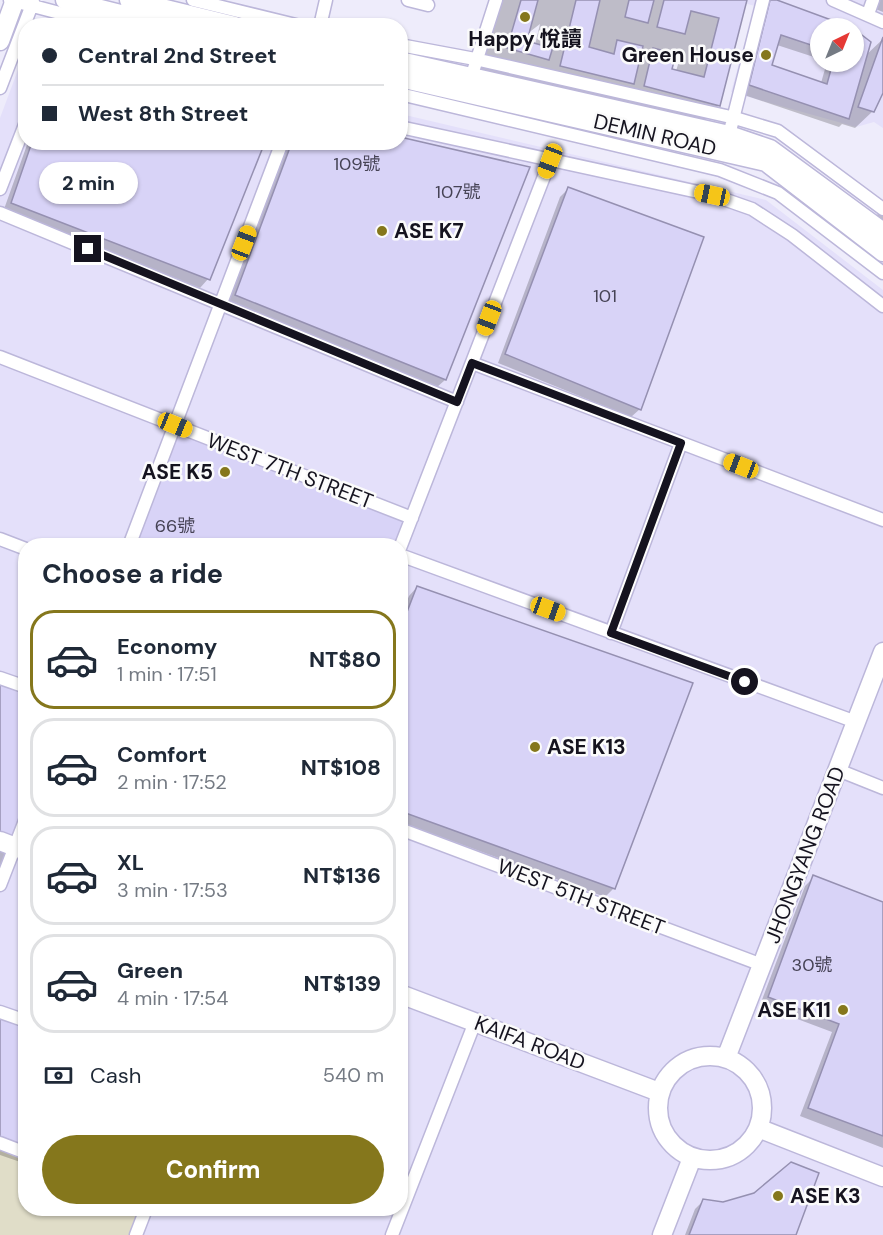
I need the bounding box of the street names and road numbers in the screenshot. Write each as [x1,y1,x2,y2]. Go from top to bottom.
street label: DEMIN ROAD [591,107,719,163]
street label: WEST 7TH STREET [203,426,377,516]
street label: JHONGYANG ROAD [758,763,852,947]
street label: WEST 5TH STREET [493,852,669,942]
street label: KAIFA ROAD [471,1009,589,1077]

